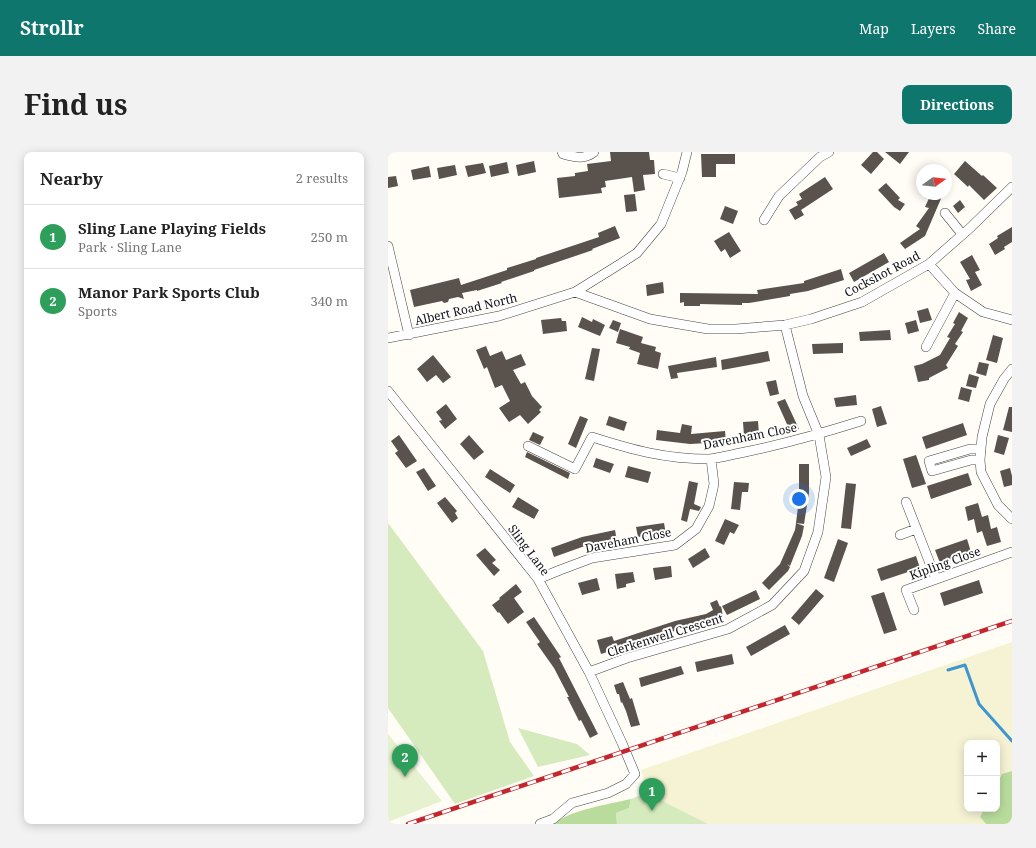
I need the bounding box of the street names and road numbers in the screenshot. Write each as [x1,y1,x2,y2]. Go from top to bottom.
street label: Cockshot Road [841,247,923,301]
street label: Albert Road North [413,289,519,329]
street label: Davenham Close [702,419,798,453]
street label: Sling Lane [504,521,554,579]
street label: Daveham Close [583,523,673,557]
street label: Kipling Close [907,542,983,584]
street label: Clerkenwell Crescent [605,609,725,661]

